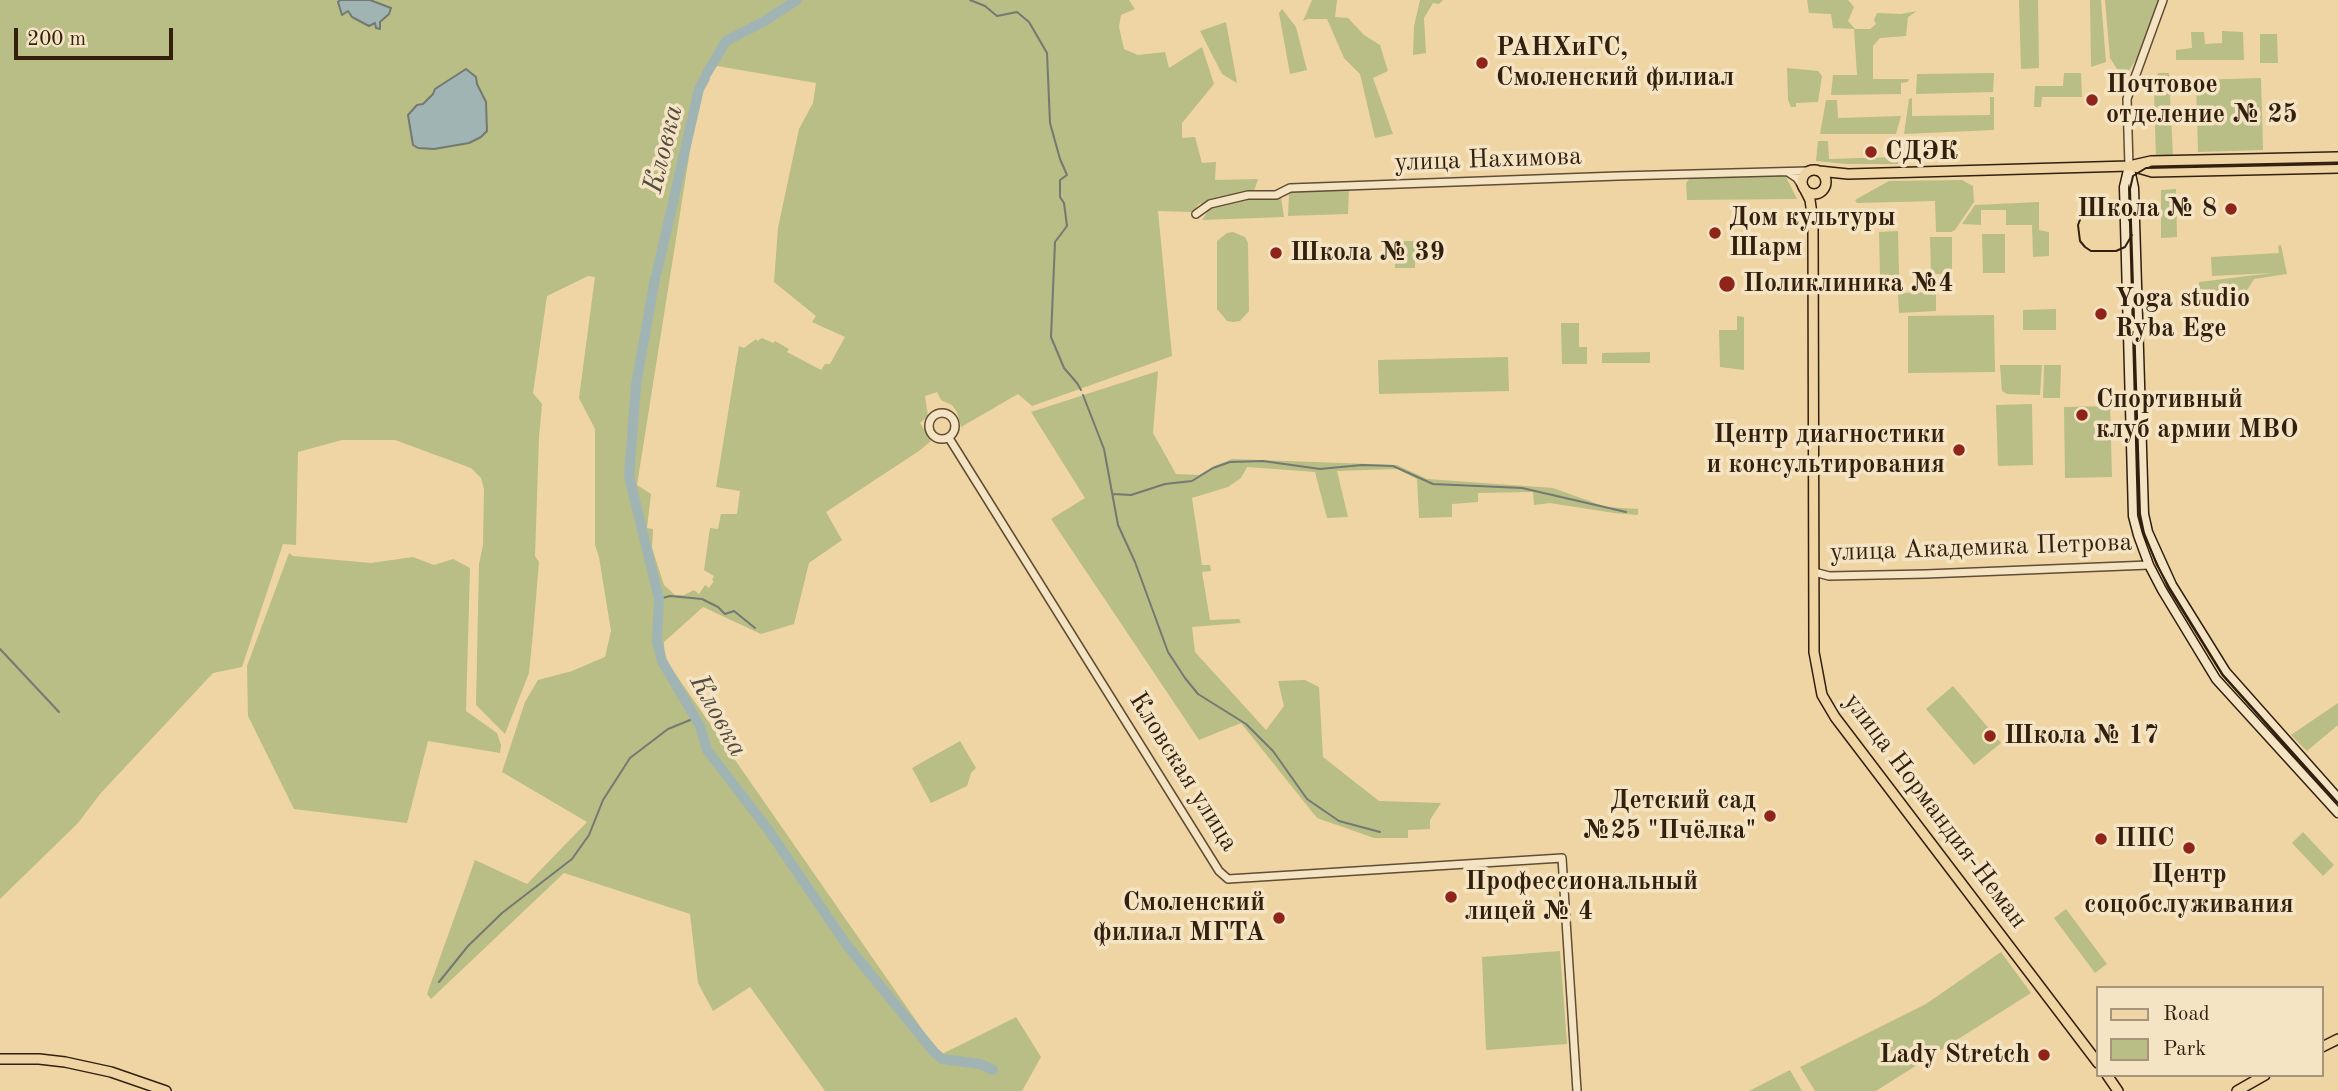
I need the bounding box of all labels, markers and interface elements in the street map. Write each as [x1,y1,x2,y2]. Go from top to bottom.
scale bar [18,14,177,58]
text: 200 m [27,29,86,50]
place label: РАНХиГС, Смоленский филиал [1496,32,1734,94]
marker: РАНХиГС, Смоленский филиал [1474,55,1490,71]
place label: Почтовое отделение № 25 [2106,69,2298,130]
marker: Почтовое отделение № 25 [2084,92,2100,108]
water label: Кловка [637,101,691,197]
place label: СДЭК [1885,136,1958,168]
street label: улица Нахимова [1394,141,1582,179]
marker: СДЭК [1863,144,1879,160]
place label: Школа № 8 [2077,193,2217,225]
marker: Школа № 8 [2223,201,2239,217]
place label: Дом культуры Шарм [1729,202,1895,264]
marker: Дом культуры Шарм [1707,225,1723,241]
place label: Школа № 39 [1290,237,1445,269]
marker: Школа № 39 [1268,245,1284,261]
place label: Поликлиника №4 [1743,268,1954,300]
marker: Поликлиника №4 [1717,274,1737,294]
place label: Yoga studio Ryba Ege [2115,283,2250,344]
marker: Yoga studio Ryba Ege [2093,306,2109,322]
place label: Спортивный клуб армии МВО [2096,384,2299,446]
marker: Спортивный клуб армии МВО [2074,407,2090,423]
place label: Центр диагностики и консультирования [1706,419,1945,480]
marker: Центр диагностики и консультирования [1951,442,1967,458]
street label: улица Академика Петрова [1829,527,2133,569]
water label: Кловка [682,669,754,763]
street label: Кловская улица [1122,687,1244,857]
street label: улица Нормандия-Неман [1836,687,2034,935]
place label: Школа № 17 [2004,720,2159,752]
marker: Школа № 17 [1982,728,1998,744]
place label: Детский сад №25 "Пчёлка" [1583,785,1756,846]
marker: Детский сад №25 "Пчёлка" [1762,808,1778,824]
place label: ППС [2115,823,2174,855]
marker: ППС [2093,831,2109,847]
marker: Центр соцобслуживания [2181,840,2197,856]
place label: Центр соцобслуживания [2084,859,2294,920]
place label: Профессиональный лицей № 4 [1465,866,1698,928]
place label: Смоленский филиал МГТА [1093,887,1265,948]
marker: Профессиональный лицей № 4 [1443,889,1459,905]
marker: Смоленский филиал МГТА [1271,910,1287,926]
legend [2096,986,2324,1077]
text: Road [2163,1004,2210,1025]
place label: Lady Stretch [1879,1039,2030,1071]
text: Park [2163,1039,2206,1060]
marker: Lady Stretch [2036,1047,2052,1063]

